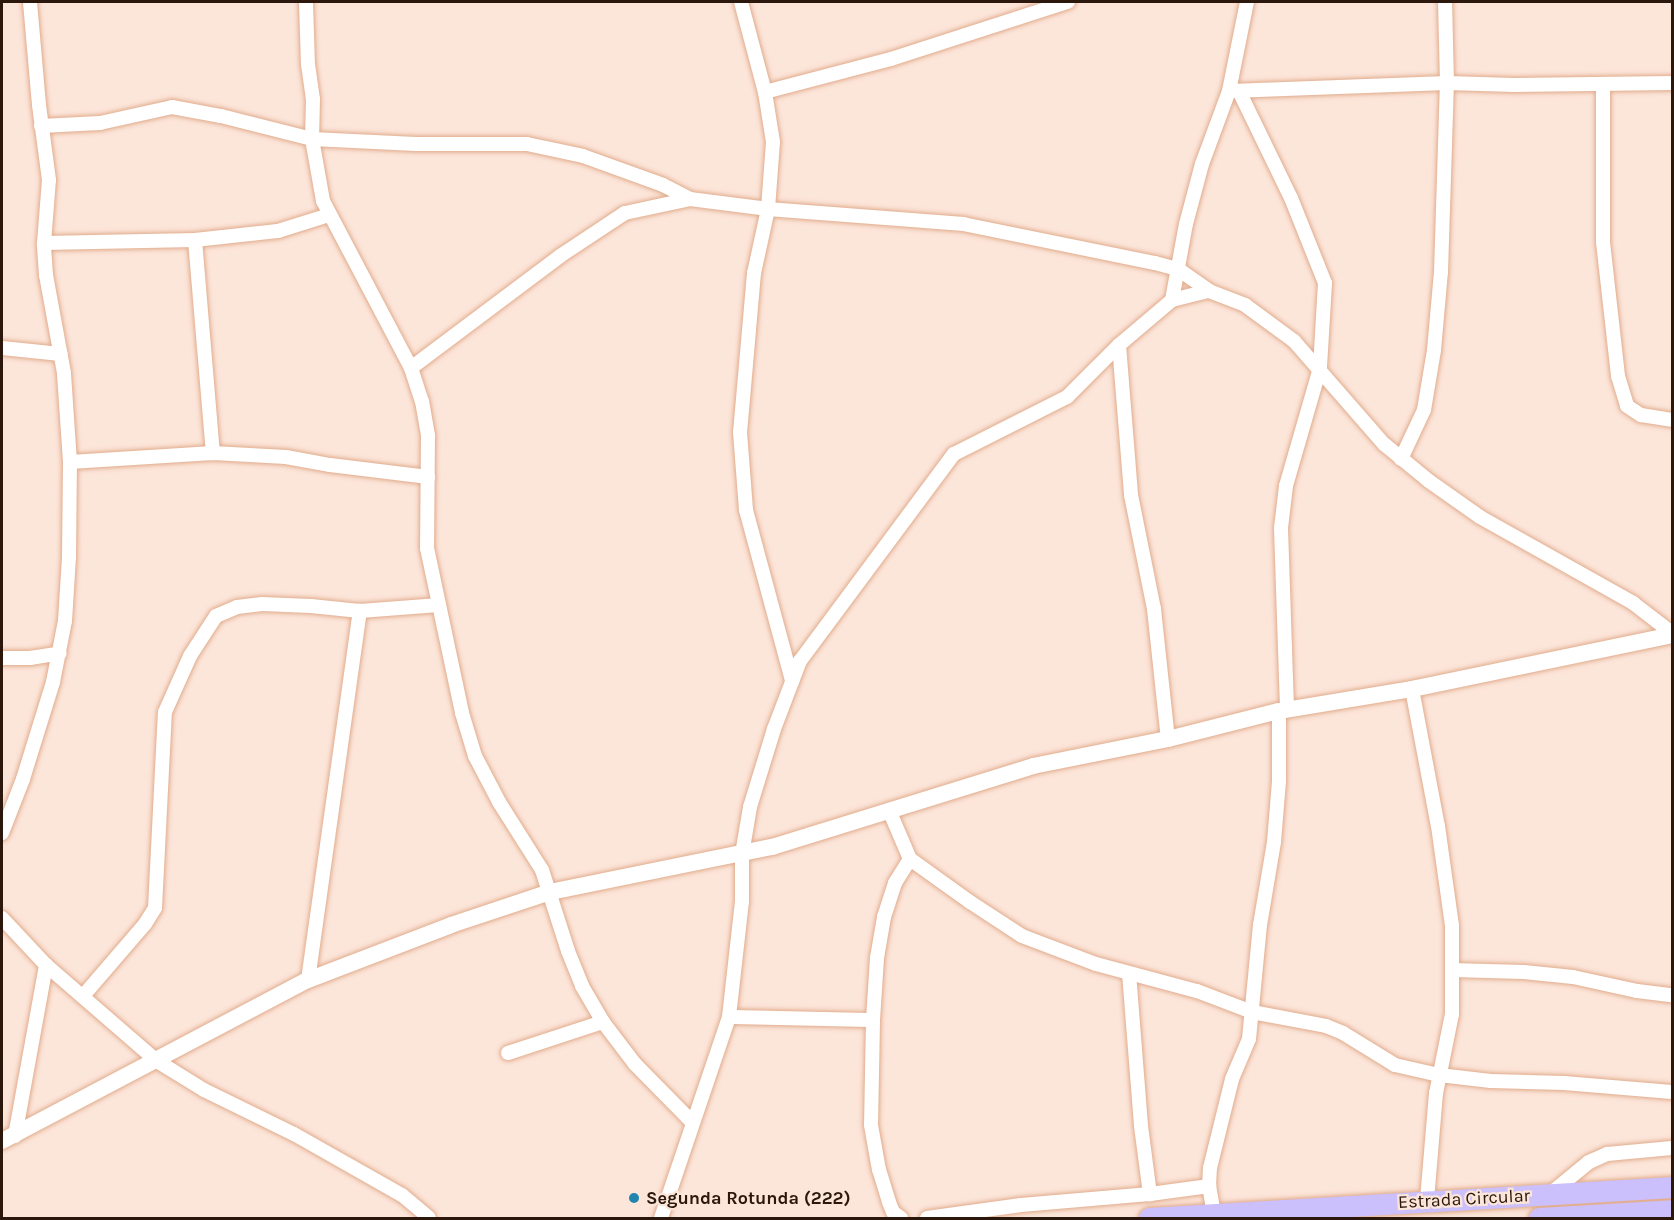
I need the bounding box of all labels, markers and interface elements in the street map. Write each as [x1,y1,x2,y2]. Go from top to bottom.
street label: Estrada Circular [1397,1185,1531,1213]
place label: Segunda Rotunda (222) [646,1187,851,1209]
marker: Segunda Rotunda (222) [627,1191,641,1205]

